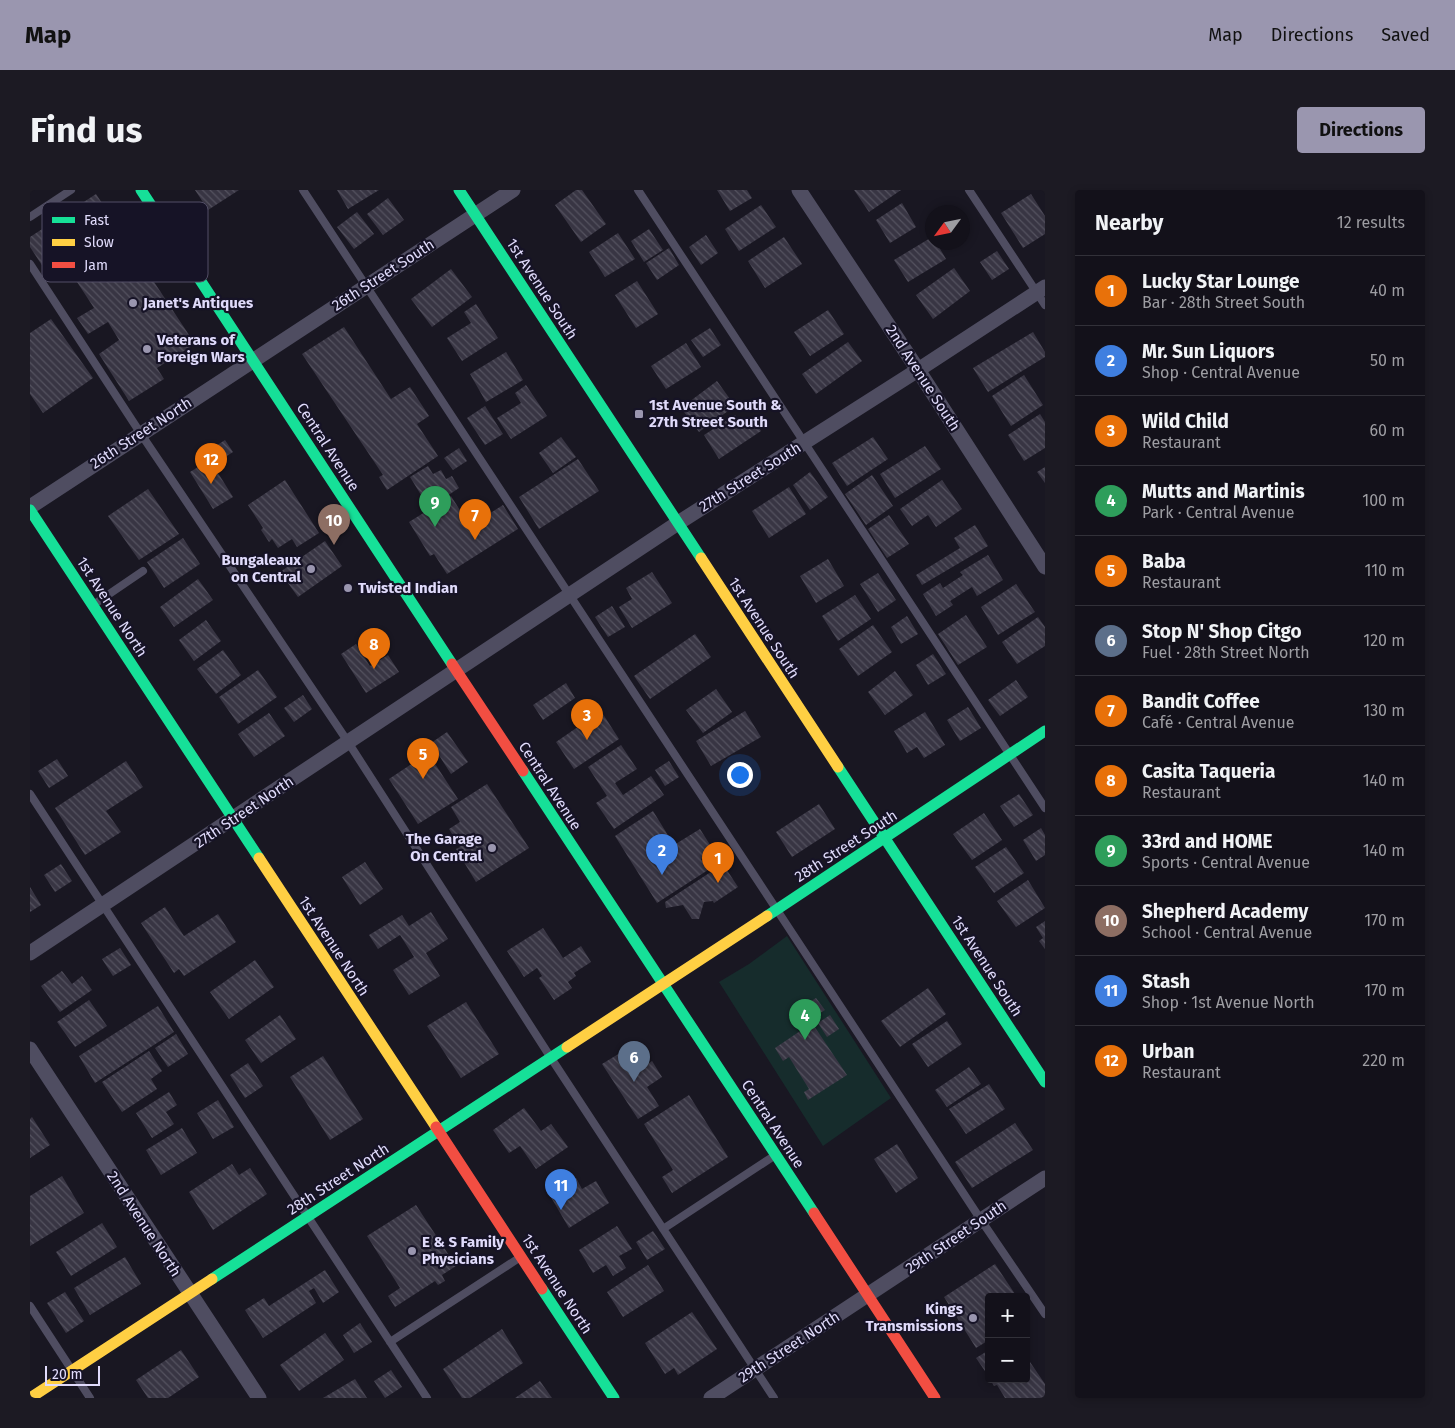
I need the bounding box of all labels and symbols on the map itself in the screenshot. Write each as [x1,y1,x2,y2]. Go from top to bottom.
legend [42,202,208,282]
north arrow [925,205,970,250]
text: Fast [84,212,110,229]
text: Slow [84,234,114,251]
street label: 26th Street South [329,235,437,315]
street label: 1st Avenue South [503,235,581,343]
text: Jam [84,257,108,274]
place label: Janet's Antiques [142,294,253,312]
marker: Janet's Antiques [127,297,139,309]
street label: 2nd Avenue South [882,322,964,434]
place label: Veterans of Foreign Wars [156,331,245,366]
marker: Veterans of Foreign Wars [141,343,153,355]
street label: 26th Street North [87,394,195,472]
place label: 1st Avenue South & 27th Street South [649,396,782,431]
street label: Central Avenue [293,399,363,495]
marker: 1st Avenue South & 27th Street South [633,408,645,420]
street label: 27th Street South [696,438,804,516]
pin: 12 [195,443,227,484]
pin: 9 [419,486,451,527]
pin: 7 [459,499,491,540]
pin: 10 [318,504,350,545]
place label: Bungaleaux on Central [222,551,302,586]
street label: 1st Avenue North [73,554,151,660]
marker: Bungaleaux on Central [305,563,317,575]
street label: 1st Avenue South [725,574,803,682]
place label: Twisted Indian [358,579,458,597]
marker: Twisted Indian [342,582,354,594]
pin: 8 [358,628,390,669]
pin: 3 [571,699,603,740]
pin: 5 [407,738,439,779]
street label: Central Avenue [515,738,585,834]
your location [727,762,753,788]
street label: 27th Street North [191,772,297,852]
street label: 28th Street South [791,806,901,886]
place label: The Garage On Central [406,830,483,865]
pin: 2 [646,834,678,875]
marker: The Garage On Central [486,842,498,854]
pin: 1 [702,842,734,883]
street label: 1st Avenue North [295,893,373,999]
street label: 1st Avenue South [948,912,1026,1020]
pin: 4 [789,999,821,1040]
pin: 6 [618,1041,650,1082]
street label: Central Avenue [738,1076,808,1172]
street label: 28th Street North [284,1139,392,1219]
street label: 2nd Avenue North [103,1168,185,1280]
pin: 11 [545,1169,577,1210]
street label: 29th Street South [902,1197,1010,1277]
street label: 1st Avenue North [518,1231,596,1337]
place label: E & S Family Physicians [422,1233,504,1268]
marker: E & S Family Physicians [406,1245,418,1257]
place label: Kings Transmissions [866,1300,963,1335]
street label: 29th Street North [735,1308,843,1386]
marker: Kings Transmissions [967,1312,979,1324]
scale bar [45,1363,100,1386]

